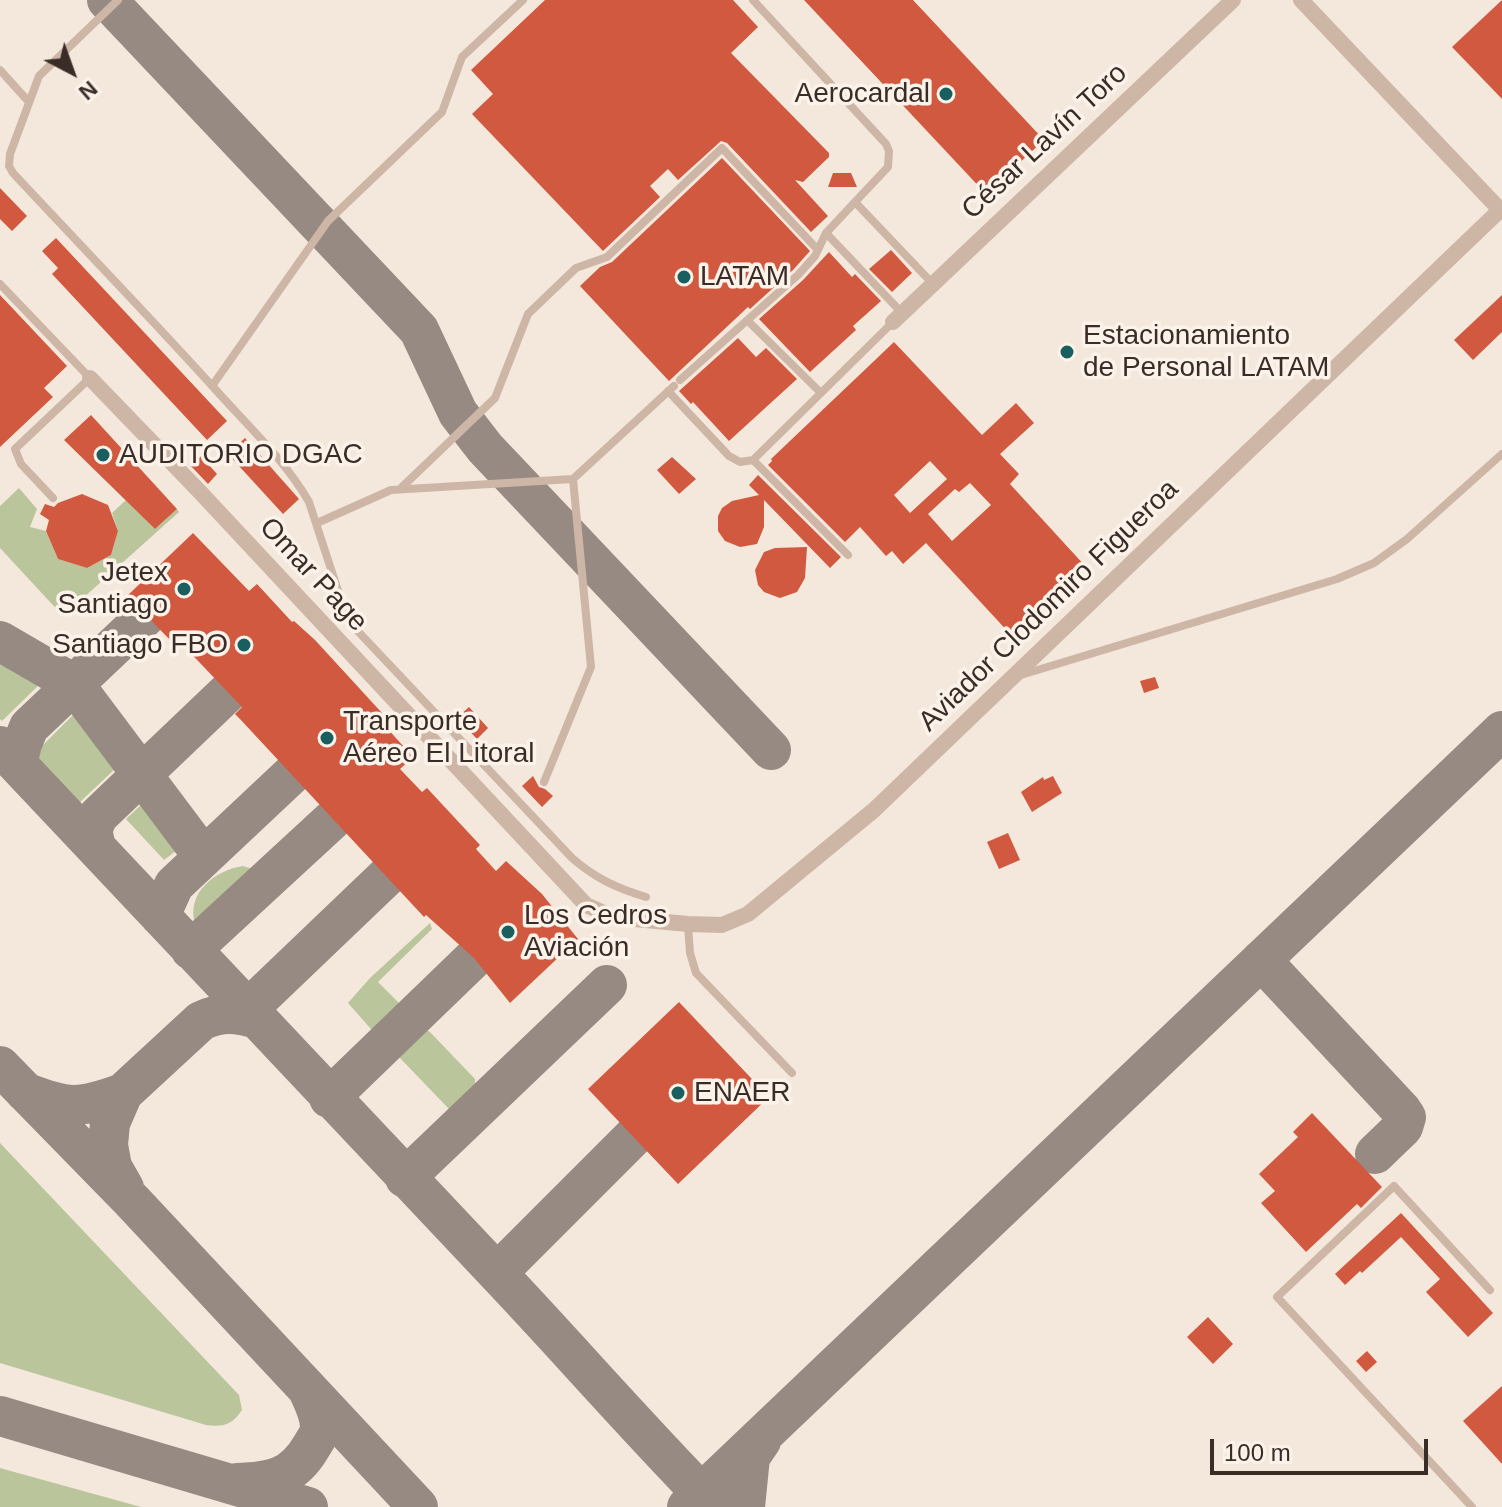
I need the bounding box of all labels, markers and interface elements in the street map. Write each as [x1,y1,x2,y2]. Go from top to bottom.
north arrow [32,32,112,112]
street label: César Lavín Toro [956,57,1134,227]
text: N [74,76,102,105]
place label: Aerocardal [795,77,930,111]
marker: Aerocardal [937,85,955,103]
place label: LATAM [700,260,789,294]
marker: LATAM [675,268,693,286]
place label: Estacionamiento de Personal LATAM [1083,319,1329,385]
marker: Estacionamiento de Personal LATAM [1058,343,1076,361]
place label: AUDITORIO DGAC [119,438,363,472]
marker: AUDITORIO DGAC [94,446,112,464]
street label: Aviador Clodomiro Figueroa [912,473,1186,739]
street label: Omar Page [252,511,374,639]
place label: Jetex Santiago [57,556,168,622]
marker: Jetex Santiago [175,580,193,598]
place label: Santiago FBO [52,628,228,662]
marker: Santiago FBO [235,636,253,654]
place label: Transporte Aéreo El Litoral [343,705,534,771]
marker: Transporte Aéreo El Litoral [318,729,336,747]
place label: Los Cedros Aviación [524,899,667,965]
marker: Los Cedros Aviación [499,923,517,941]
place label: ENAER [694,1076,790,1110]
marker: ENAER [669,1084,687,1102]
scale bar [1214,1423,1432,1473]
text: 100 m [1224,1439,1291,1466]

